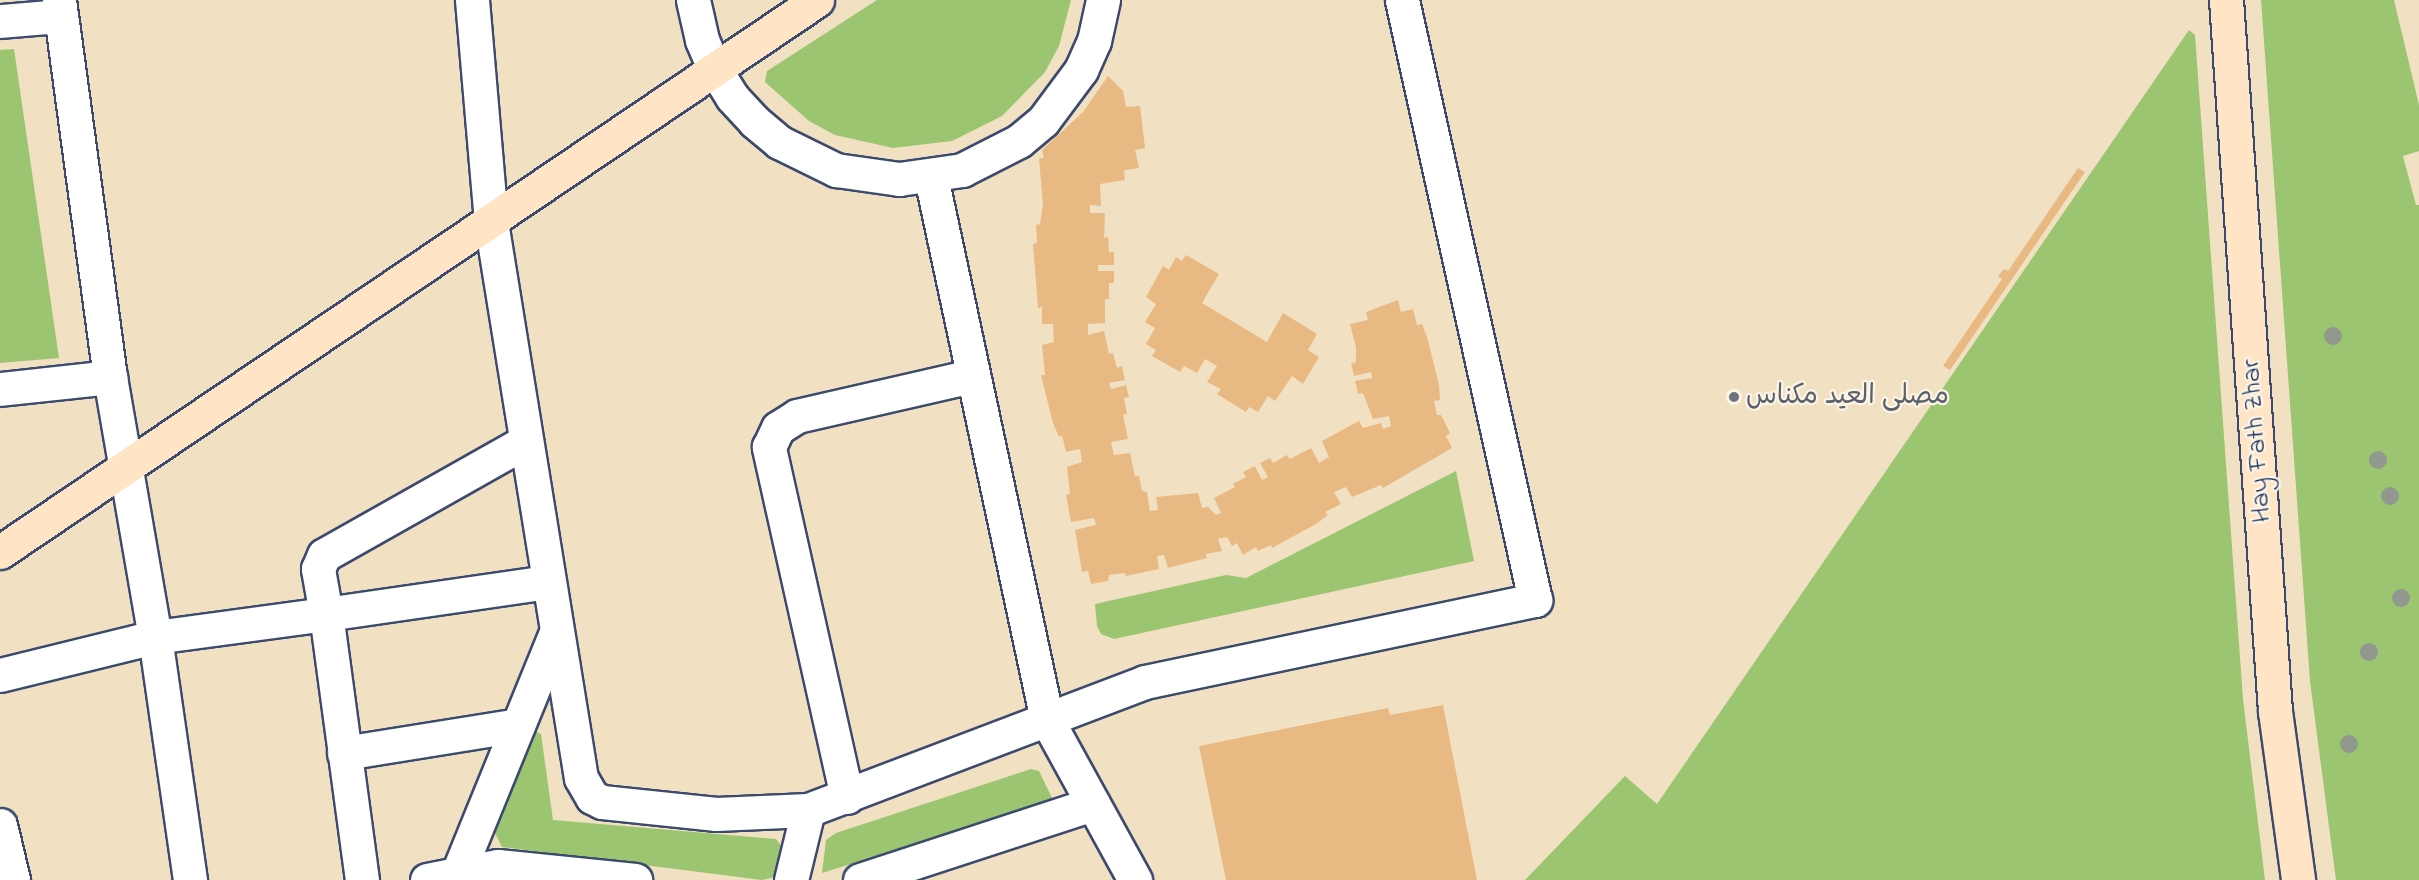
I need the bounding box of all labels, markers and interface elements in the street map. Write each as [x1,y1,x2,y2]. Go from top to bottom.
street label: Hay Fath Zhar [2235,358,2279,524]
place label: مصلى العيد مكناس [1746,381,1949,413]
marker: مصلى العيد مكناس [1727,390,1741,404]

